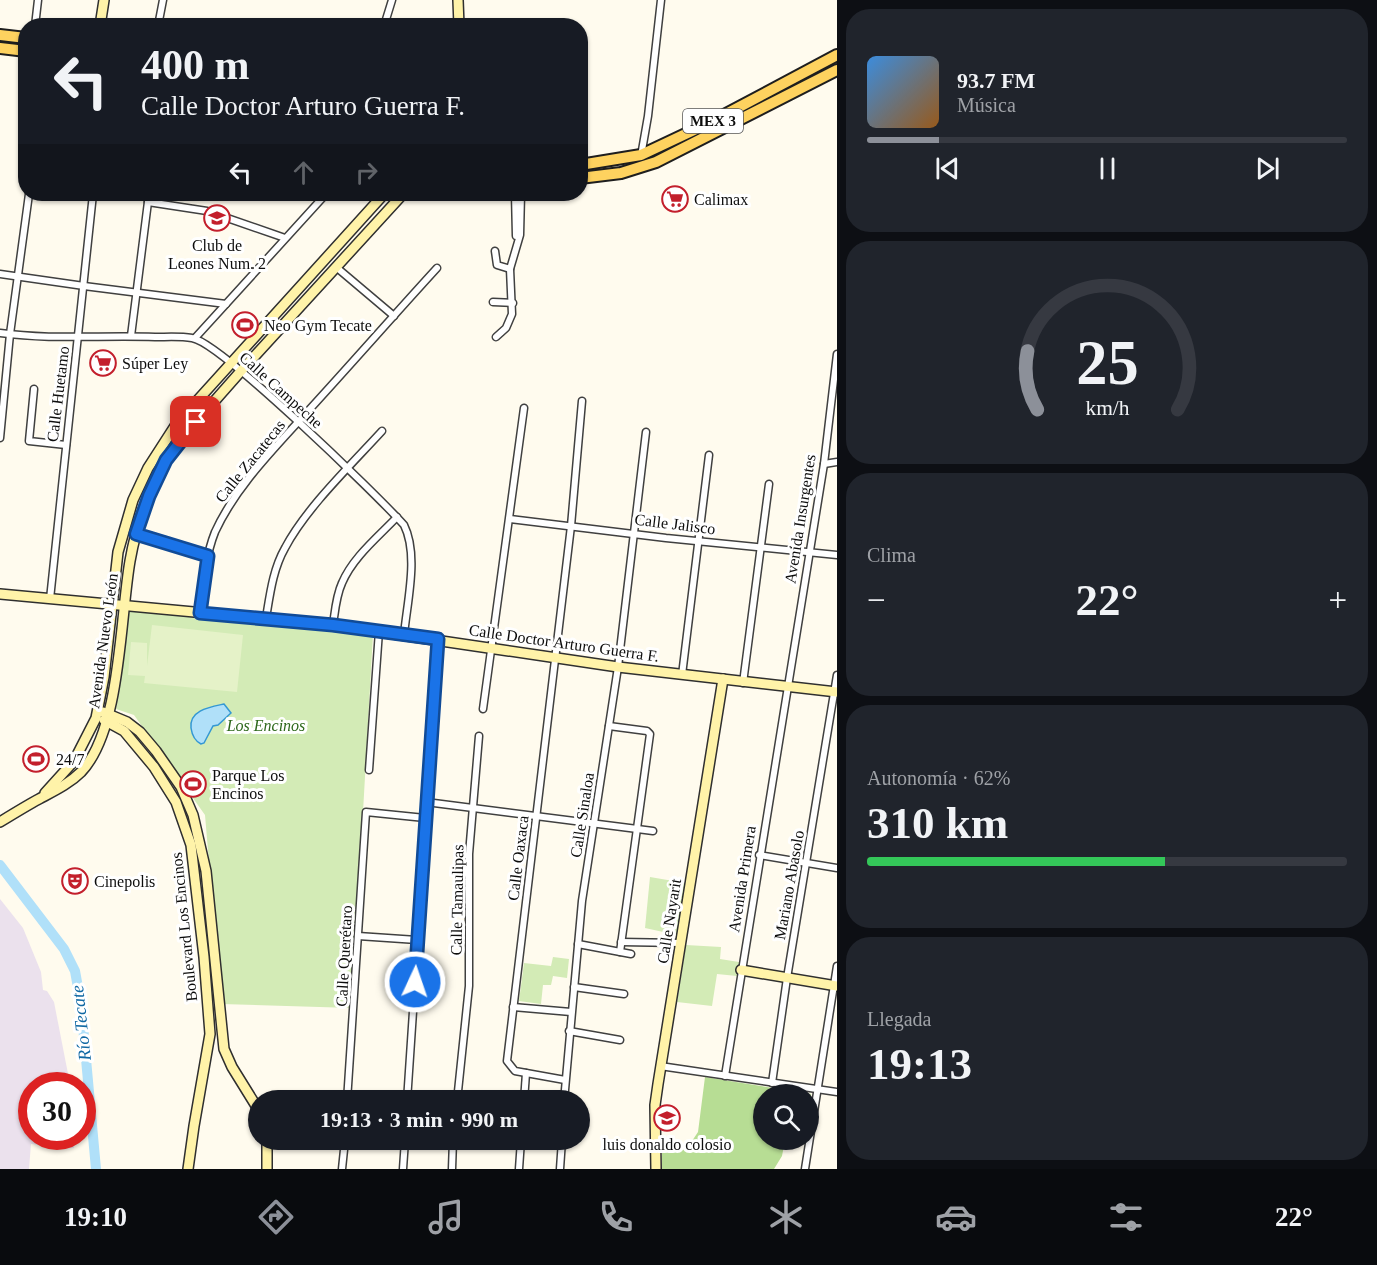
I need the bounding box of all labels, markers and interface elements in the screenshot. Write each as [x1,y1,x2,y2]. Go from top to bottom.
icon: left [42,42,120,120]
text: 400 m [141,42,250,88]
text: 93.7 FM [957,68,1035,93]
text: Calle Doctor Arturo Guerra F. [141,91,465,121]
text: Música [957,94,1016,116]
road number: MEX 3 [683,109,743,133]
icon: previous [931,152,964,185]
icon: pause [1091,152,1124,185]
icon: next [1251,152,1284,185]
icon: left [224,156,257,189]
icon: ahead [287,156,320,189]
icon: right [350,156,383,189]
supermarket icon: Calimax [660,184,690,214]
place label: Calimax [694,191,748,208]
school or university icon: Club de Leones Num. 2 [202,203,232,233]
place label: Club de Leones Num. 2 [168,237,266,272]
sports icon: Neo Gym Tecate [230,310,260,340]
place label: Neo Gym Tecate [264,317,372,335]
text: 25 [1076,328,1138,397]
street label: Calle Huetamo [44,345,72,443]
supermarket icon: Súper Ley [88,348,118,378]
street label: Calle Campeche [236,348,326,432]
place label: Súper Ley [122,355,188,373]
pin [170,396,221,447]
text: km/h [1085,396,1129,420]
icon: arrive [179,405,212,438]
street label: Calle Zacatecas [212,416,288,506]
street label: Avenida Insurgentes [781,453,820,585]
street label: Calle Jalisco [634,511,716,537]
text: Clima [867,544,916,566]
street label: Avenida Nuevo León [85,572,121,710]
text: 22° [1076,575,1139,625]
text: − [867,582,886,618]
text: + [1328,582,1347,618]
street label: Calle Doctor Arturo Guerra F. [468,621,660,665]
park label: Los Encinos [226,717,305,734]
sports icon: 24/7 [21,744,51,774]
place label: 24/7 [56,751,84,768]
place label: Parque Los Encinos [212,767,284,802]
text: Autonomía · 62% [867,767,1010,789]
sports icon: Parque Los Encinos [178,769,208,799]
street label: Calle Sinaloa [567,771,597,859]
text: 310 km [867,798,1008,848]
street label: Calle Oaxaca [504,814,532,902]
street label: Avenida Primera [725,824,759,934]
street label: Mariano Abasolo [771,829,807,941]
street label: Calle Tamaulipas [448,844,467,956]
street label: Boulevard Los Encinos [168,851,200,1003]
theatre icon: Cinepolis [60,866,90,896]
place label: Cinepolis [94,873,155,891]
street label: Calle Nayarit [654,877,685,965]
street label: Calle Querétaro [333,905,355,1007]
position arrow [383,950,447,1014]
water label: Río Tecate [67,984,95,1063]
text: Llegada [867,1008,931,1030]
text: 19:13 [867,1039,972,1089]
speed limit sign: 30 [18,1072,96,1150]
map controls [753,1084,819,1150]
button: search [753,1084,819,1150]
school or university icon: luis donaldo colosio [652,1103,682,1133]
text: 19:13 · 3 min · 990 m [320,1107,518,1132]
place label: luis donaldo colosio [603,1136,731,1153]
icon: directions [255,1196,297,1238]
icon: music [425,1196,467,1238]
icon: phone [595,1196,637,1238]
icon: climate [765,1196,807,1238]
icon: car [935,1196,977,1238]
icon: filters [1105,1196,1147,1238]
text: 19:10 [64,1202,127,1232]
text: 22° [1275,1202,1313,1232]

